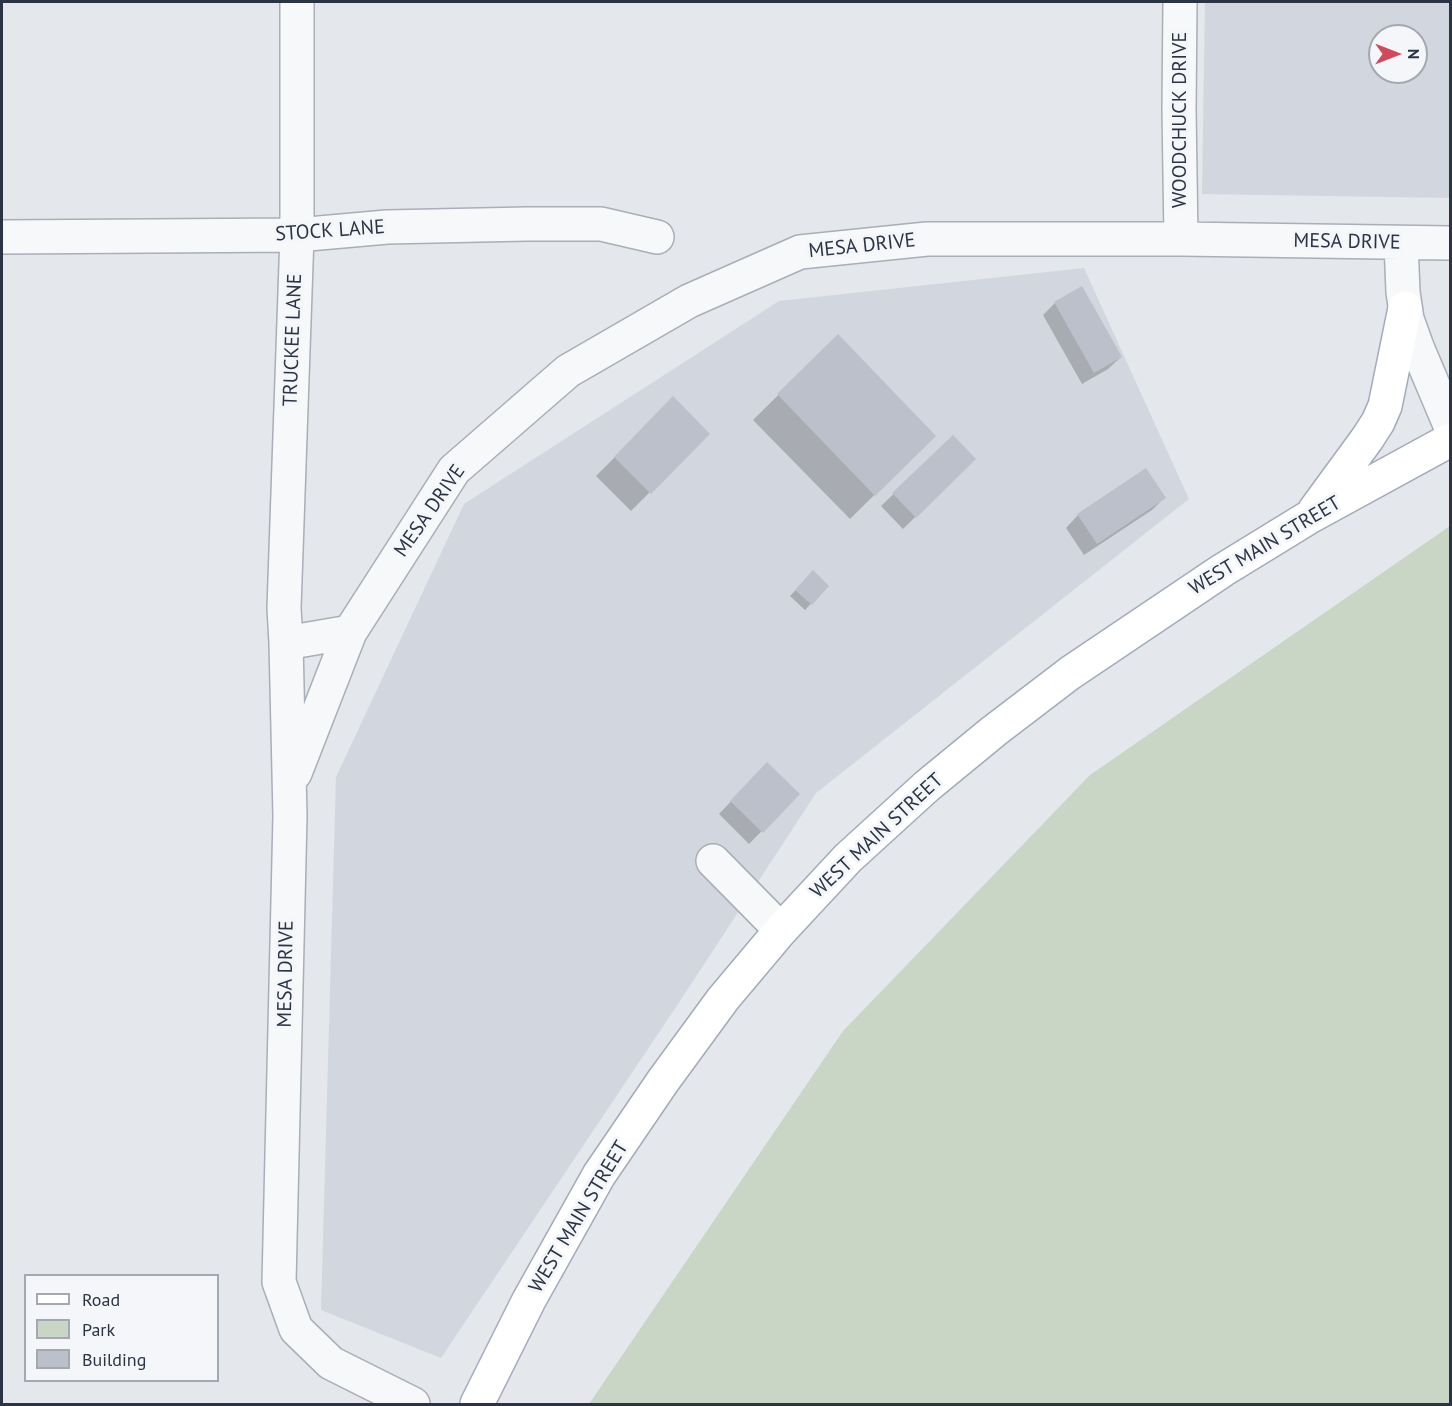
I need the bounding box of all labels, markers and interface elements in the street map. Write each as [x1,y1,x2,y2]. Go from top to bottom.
north arrow [1368,24,1428,84]
street label: WOODCHUCK DRIVE [1168,32,1192,208]
text: N [1404,49,1424,59]
street label: STOCK LANE [274,215,386,247]
street label: MESA DRIVE [807,228,917,264]
street label: MESA DRIVE [1293,229,1401,255]
street label: TRUCKEE LANE [279,273,307,407]
street label: MESA DRIVE [389,460,471,562]
street label: WEST MAIN STREET [1185,491,1345,601]
street label: WEST MAIN STREET [806,768,948,904]
street label: MESA DRIVE [273,920,299,1028]
street label: WEST MAIN STREET [524,1137,634,1297]
legend [24,1274,219,1382]
text: Road [82,1288,120,1311]
text: Park [82,1318,115,1341]
text: Building [82,1348,146,1371]

